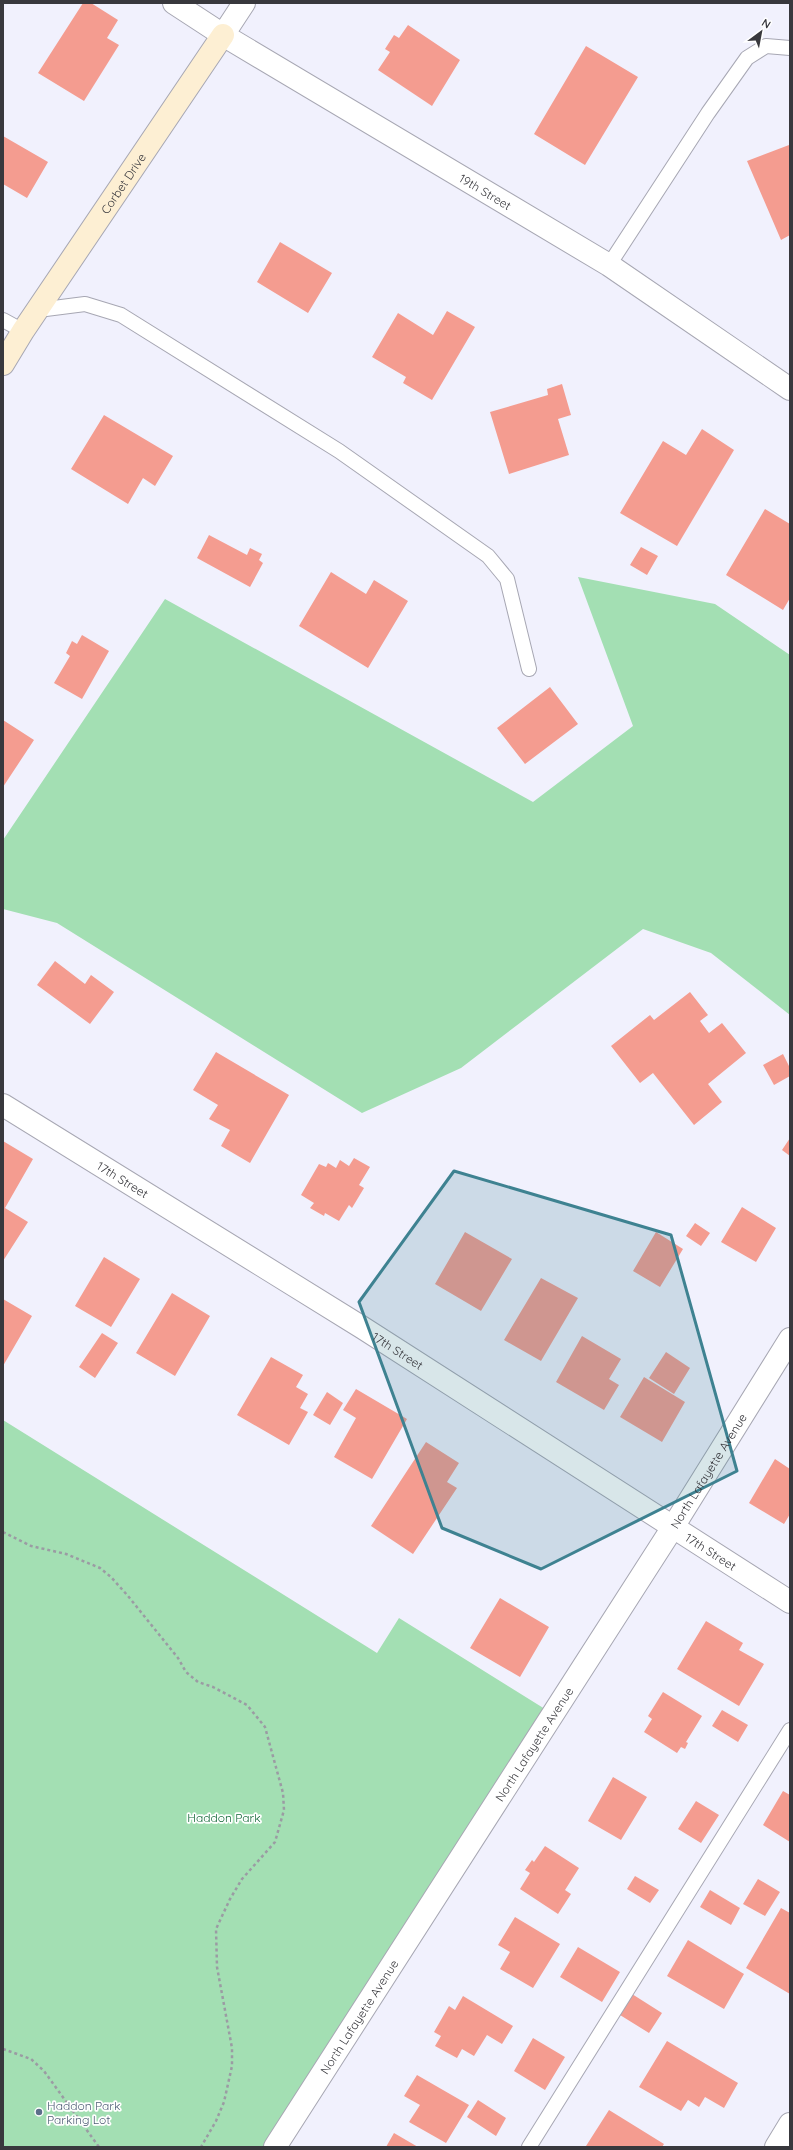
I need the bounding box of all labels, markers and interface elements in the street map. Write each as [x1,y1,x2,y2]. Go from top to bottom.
north arrow [741,12,781,52]
text: N [759,15,773,32]
street label: Corbet Drive [97,150,149,216]
street label: 19th Street [457,170,514,213]
street label: 17th Street [94,1158,151,1201]
street label: 17th Street [370,1329,426,1372]
street label: North Lafayette Avenue [667,1410,750,1531]
street label: 17th Street [683,1529,739,1573]
street label: North Lafayette Avenue [492,1684,576,1804]
park label: Haddon Park [187,1810,261,1825]
street label: North Lafayette Avenue [317,1956,401,2077]
place label: Haddon Park Parking Lot [47,2098,120,2127]
marker: Haddon Park Parking Lot [34,2107,44,2117]

